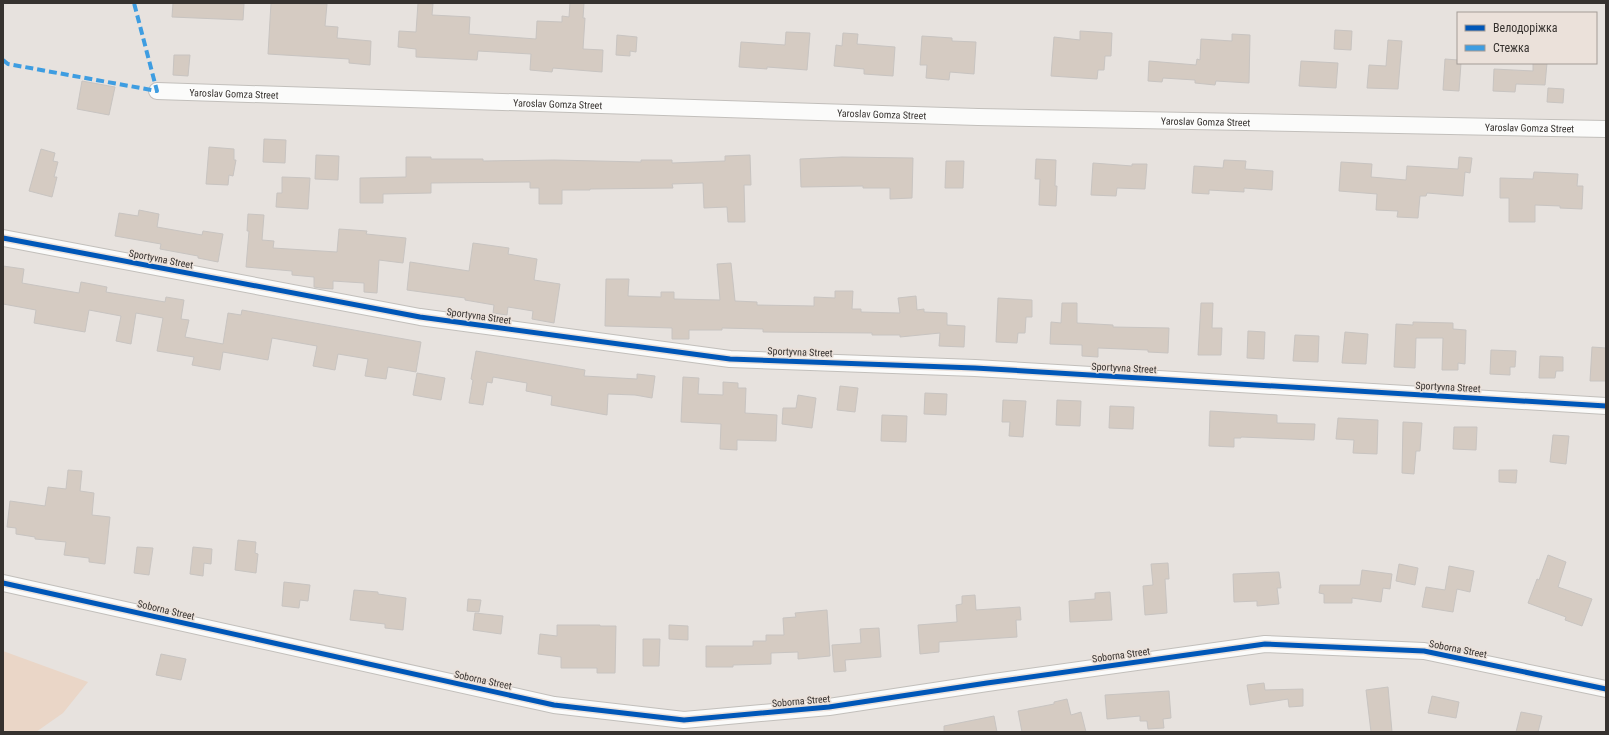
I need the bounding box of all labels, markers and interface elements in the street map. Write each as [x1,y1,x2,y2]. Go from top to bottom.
legend [1457,12,1597,64]
text: Велодоріжка [1493,21,1558,35]
text: Стежка [1493,41,1530,55]
street label: Yaroslav Gomza Street [189,87,279,100]
street label: Yaroslav Gomza Street [513,97,603,111]
street label: Yaroslav Gomza Street [837,107,926,121]
street label: Yaroslav Gomza Street [1161,115,1250,128]
street label: Yaroslav Gomza Street [1485,121,1574,134]
street label: Sportyvna Street [128,247,194,271]
street label: Sportyvna Street [446,306,512,326]
street label: Sportyvna Street [767,345,833,359]
street label: Sportyvna Street [1091,361,1157,375]
street label: Sportyvna Street [1415,380,1481,394]
street label: Soborna Street [136,598,196,622]
street label: Soborna Street [1428,638,1488,660]
street label: Soborna Street [1091,645,1151,665]
street label: Soborna Street [453,669,513,691]
street label: Soborna Street [771,693,831,709]

